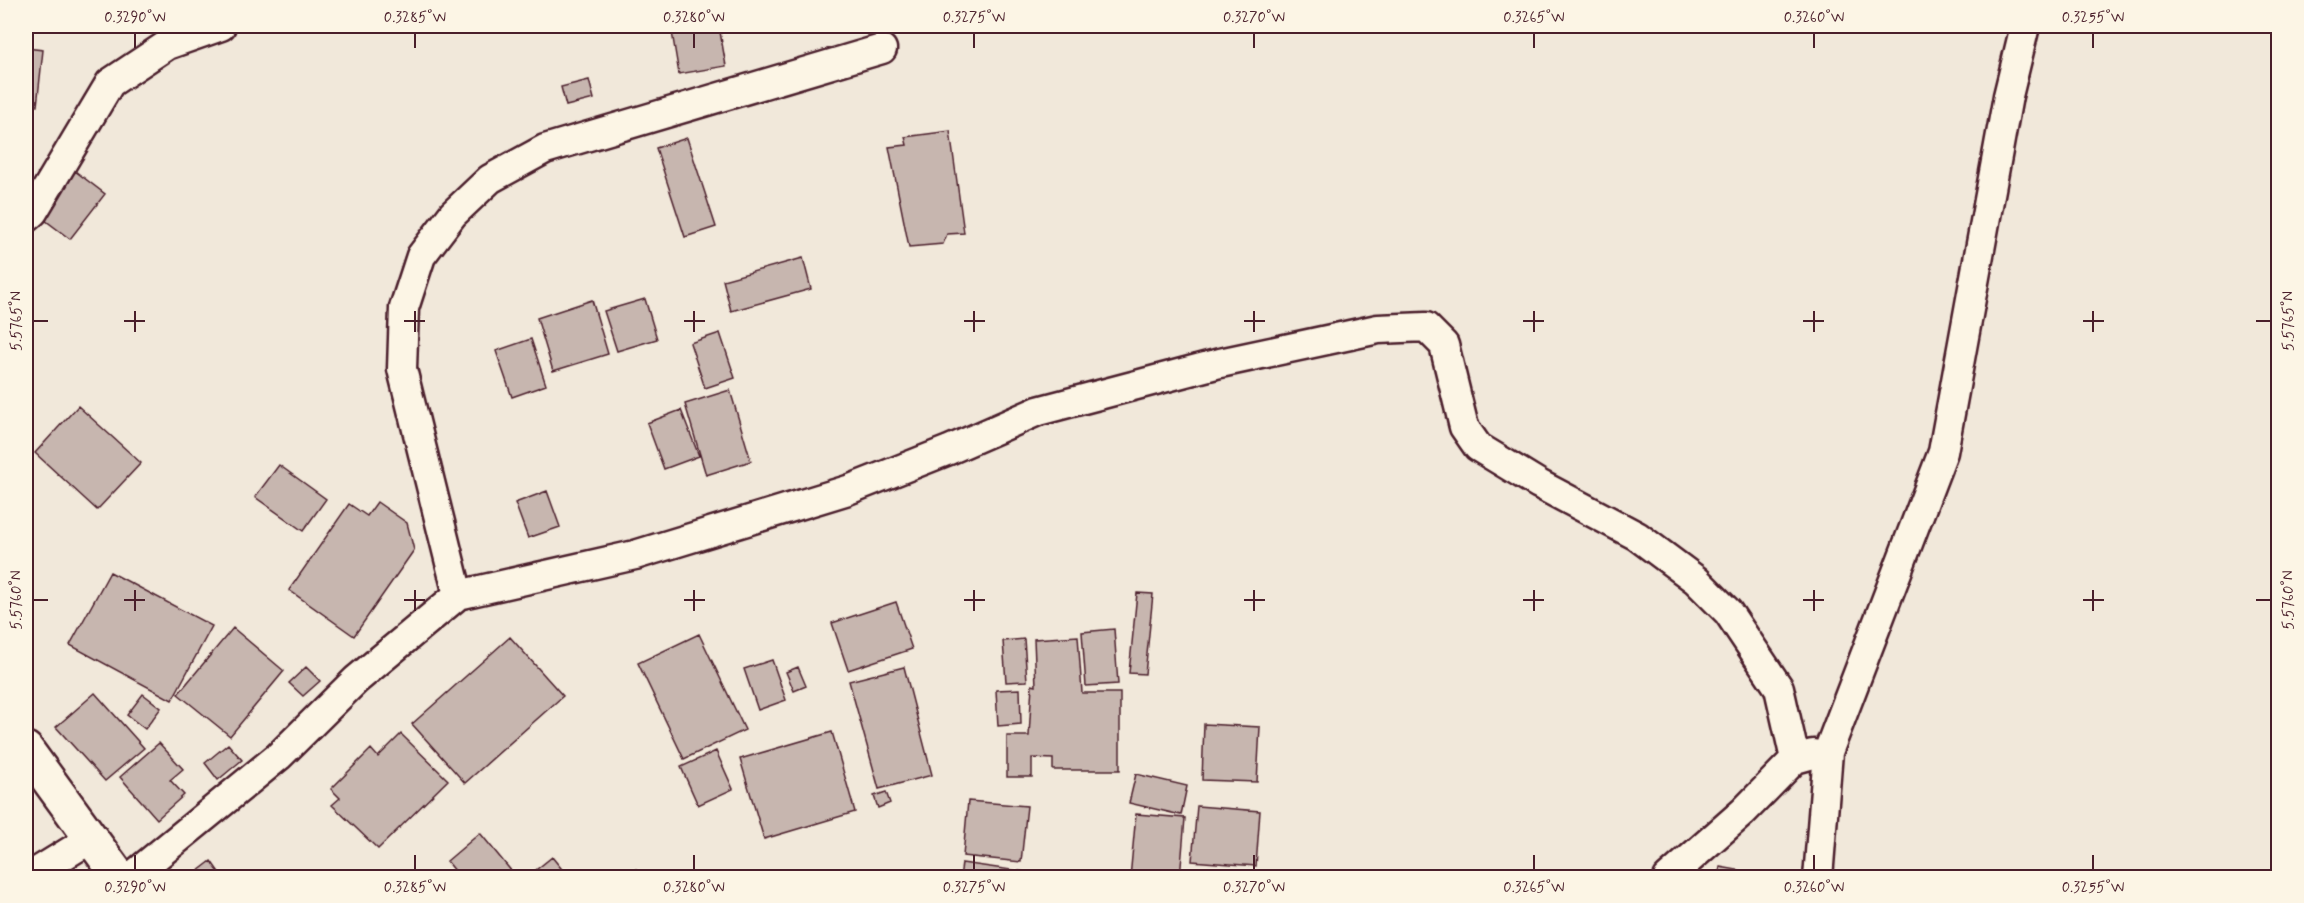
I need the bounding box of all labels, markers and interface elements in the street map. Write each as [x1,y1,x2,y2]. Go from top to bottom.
text: 0.3290°W [104,8,166,28]
text: 0.3285°W [384,8,446,28]
text: 0.3280°W [663,8,725,28]
text: 0.3275°W [943,8,1005,28]
text: 0.3270°W [1223,8,1285,28]
text: 0.3265°W [1503,8,1565,28]
text: 0.3260°W [1784,8,1844,28]
text: 0.3255°W [2062,8,2124,28]
text: 5.5765°N [7,291,27,351]
text: 5.5765°N [2279,291,2299,351]
text: 5.5760°N [7,570,27,630]
text: 5.5760°N [2279,570,2299,630]
text: 0.3290°W [104,878,166,898]
text: 0.3285°W [384,878,446,898]
text: 0.3280°W [663,878,725,898]
text: 0.3275°W [943,878,1005,898]
text: 0.3270°W [1223,878,1285,898]
text: 0.3265°W [1503,878,1565,898]
text: 0.3260°W [1784,878,1844,898]
text: 0.3255°W [2062,878,2124,898]

